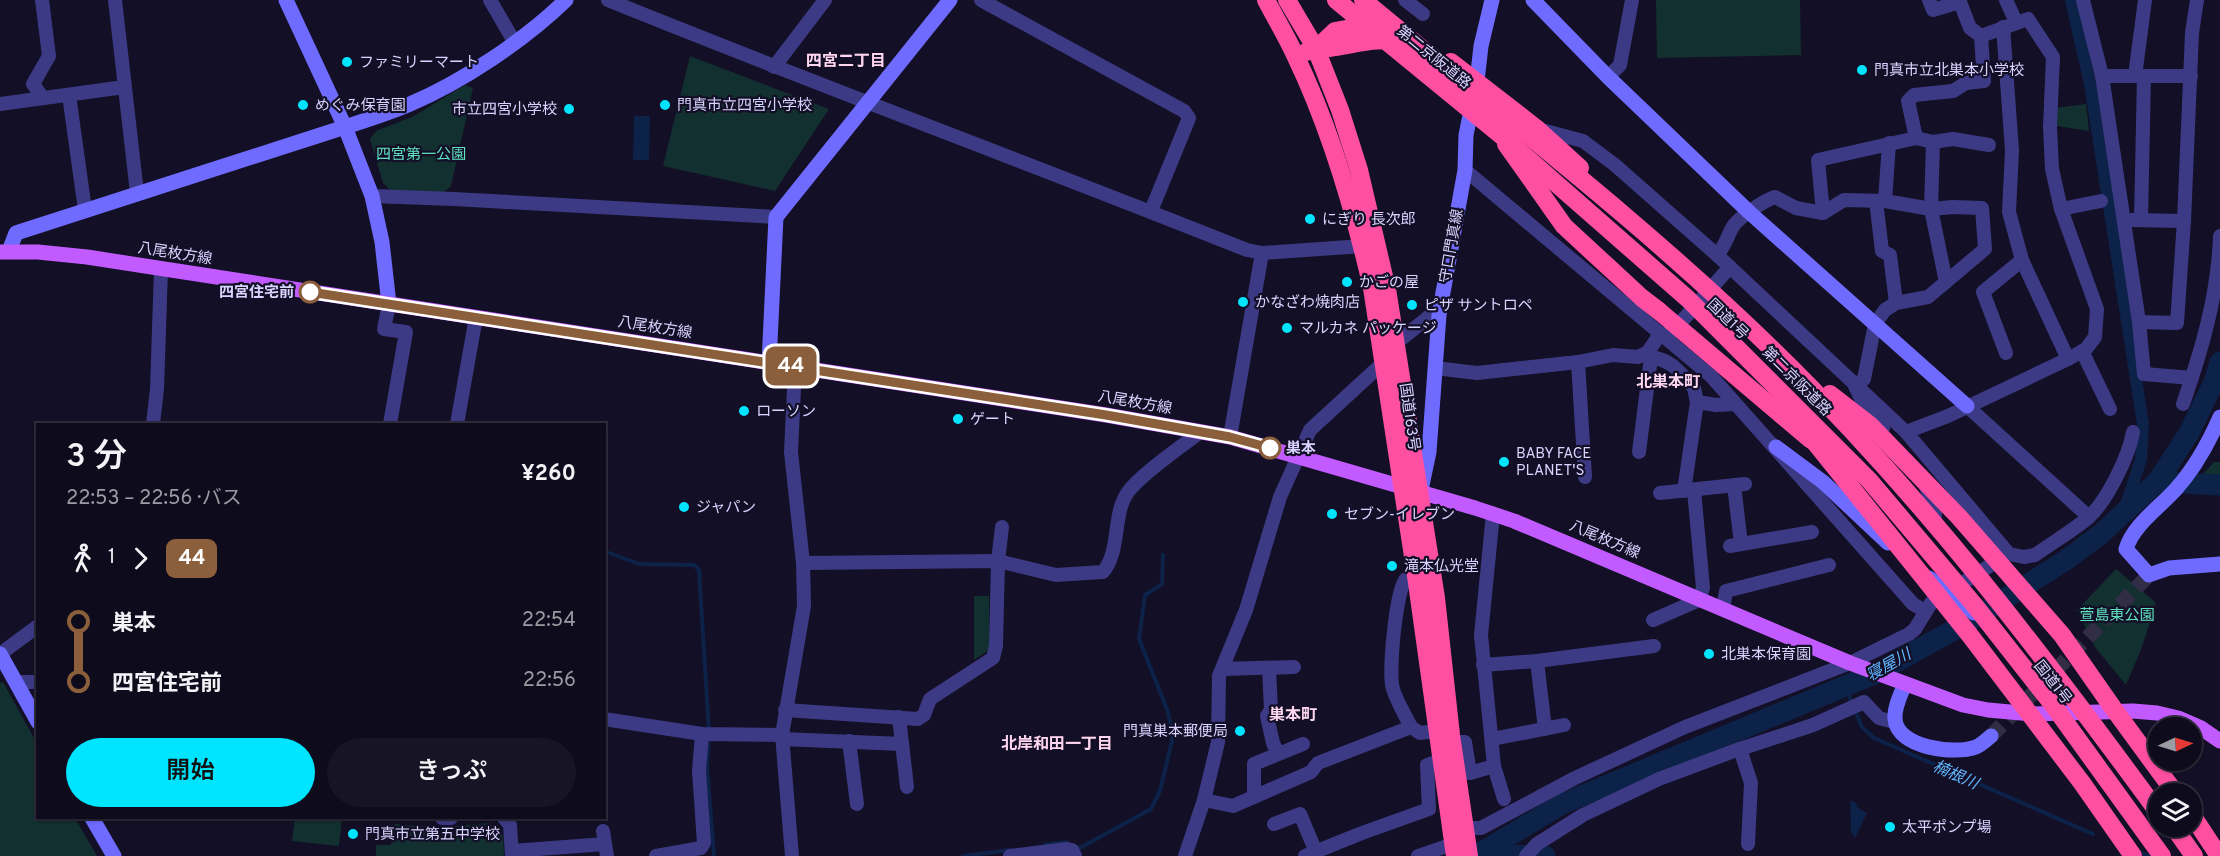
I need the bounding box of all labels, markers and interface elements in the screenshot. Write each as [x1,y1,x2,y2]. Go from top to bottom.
street label: 第二京阪道路 [1392,22,1474,94]
district label: 四宮二丁目 [806,52,886,72]
place label: ファミリーマート [359,54,479,73]
marker: ファミリーマート [340,55,354,69]
place label: 門真市立北巣本小学校 [1874,61,2024,81]
marker: 門真市立北巣本小学校 [1855,63,1869,77]
place label: めぐみ保育園 [315,97,405,116]
place label: 門真市立四宮小学校 [677,97,812,116]
marker: めぐみ保育園 [296,98,310,112]
marker: 門真市立四宮小学校 [658,98,672,112]
place label: 市立四宮小学校 [452,101,557,120]
marker: 市立四宮小学校 [562,102,576,116]
park label: 四宮第一公園 [376,146,466,165]
street label: 守口門真線 [1437,208,1468,285]
place label: にぎり 長次郎 [1322,211,1416,230]
marker: にぎり 長次郎 [1303,212,1317,226]
street label: 八尾枚方線 [136,239,213,270]
place label: かごの屋 [1359,274,1419,293]
marker: かごの屋 [1340,275,1354,289]
marker: 四宮住宅前 [299,281,321,303]
place label: 四宮住宅前 [219,283,294,303]
place label: かなざわ焼肉店 [1255,294,1360,313]
marker: かなざわ焼肉店 [1236,295,1250,309]
street label: 国道1号 [1702,296,1752,344]
place label: ピザ サントロペ [1424,297,1533,316]
marker: ピザ サントロペ [1405,298,1419,312]
street label: 八尾枚方線 [616,313,693,344]
place label: マルカネ パッケージ [1299,320,1437,339]
marker: マルカネ パッケージ [1280,321,1294,335]
street label: 第二京阪道路 [1757,344,1834,421]
line badge: 44 [764,346,818,386]
text: 44 [778,353,805,380]
district label: 北巣本町 [1636,373,1700,393]
street label: 国道163号 [1394,382,1423,452]
street label: 八尾枚方線 [1096,388,1173,419]
place label: ローソン [756,403,816,422]
marker: ローソン [737,404,751,418]
place label: ゲート [970,411,1015,430]
marker: ゲート [951,412,965,426]
text: 3 分 [66,437,127,479]
marker: 巣本 [1259,437,1281,459]
place label: 巣本 [1286,440,1316,459]
place label: BABY FACE PLANET'S [1516,445,1591,481]
marker: BABY FACE PLANET'S [1497,455,1511,469]
text: ¥260 [521,461,576,488]
text: 22:53 – 22:56 · バス [66,486,242,512]
place label: ジャパン [696,499,756,518]
marker: ジャパン [677,500,691,514]
place label: セブン-イレブン [1344,506,1455,525]
marker: セブン-イレブン [1325,507,1339,521]
street label: 八尾枚方線 [1566,517,1643,564]
icon: walk [66,542,99,575]
icon: forward [124,542,157,575]
text: 1 [108,545,115,571]
text: 44 [178,545,205,572]
place label: 滝本仏光堂 [1404,558,1479,577]
marker: 滝本仏光堂 [1385,559,1399,573]
park label: 萱島東公園 [2079,607,2155,626]
text: 22:54 [522,608,576,634]
text: 巣本 [112,611,156,638]
water label: 寝屋川 [1863,644,1917,686]
place label: 北巣本保育園 [1721,645,1811,665]
marker: 北巣本保育園 [1702,647,1716,661]
street label: 国道1号 [2029,657,2075,709]
text: 22:56 [523,668,576,694]
text: 四宮住宅前 [112,671,222,698]
district label: 巣本町 [1269,706,1317,726]
north arrow [2148,717,2202,771]
map controls [2148,717,2202,837]
place label: 門真巣本郵便局 [1123,723,1228,742]
marker: 門真巣本郵便局 [1233,724,1247,738]
district label: 北岸和田一丁目 [1001,735,1113,755]
button: 開始 [66,738,315,807]
button: きっぷ [327,738,576,807]
water label: 楠根川 [1929,757,1983,796]
button: layers [2148,783,2202,837]
place label: 太平ポンプ場 [1902,819,1992,838]
marker: 太平ポンプ場 [1883,820,1897,834]
place label: 門真市立第五中学校 [365,826,500,845]
marker: 門真市立第五中学校 [346,827,360,841]

